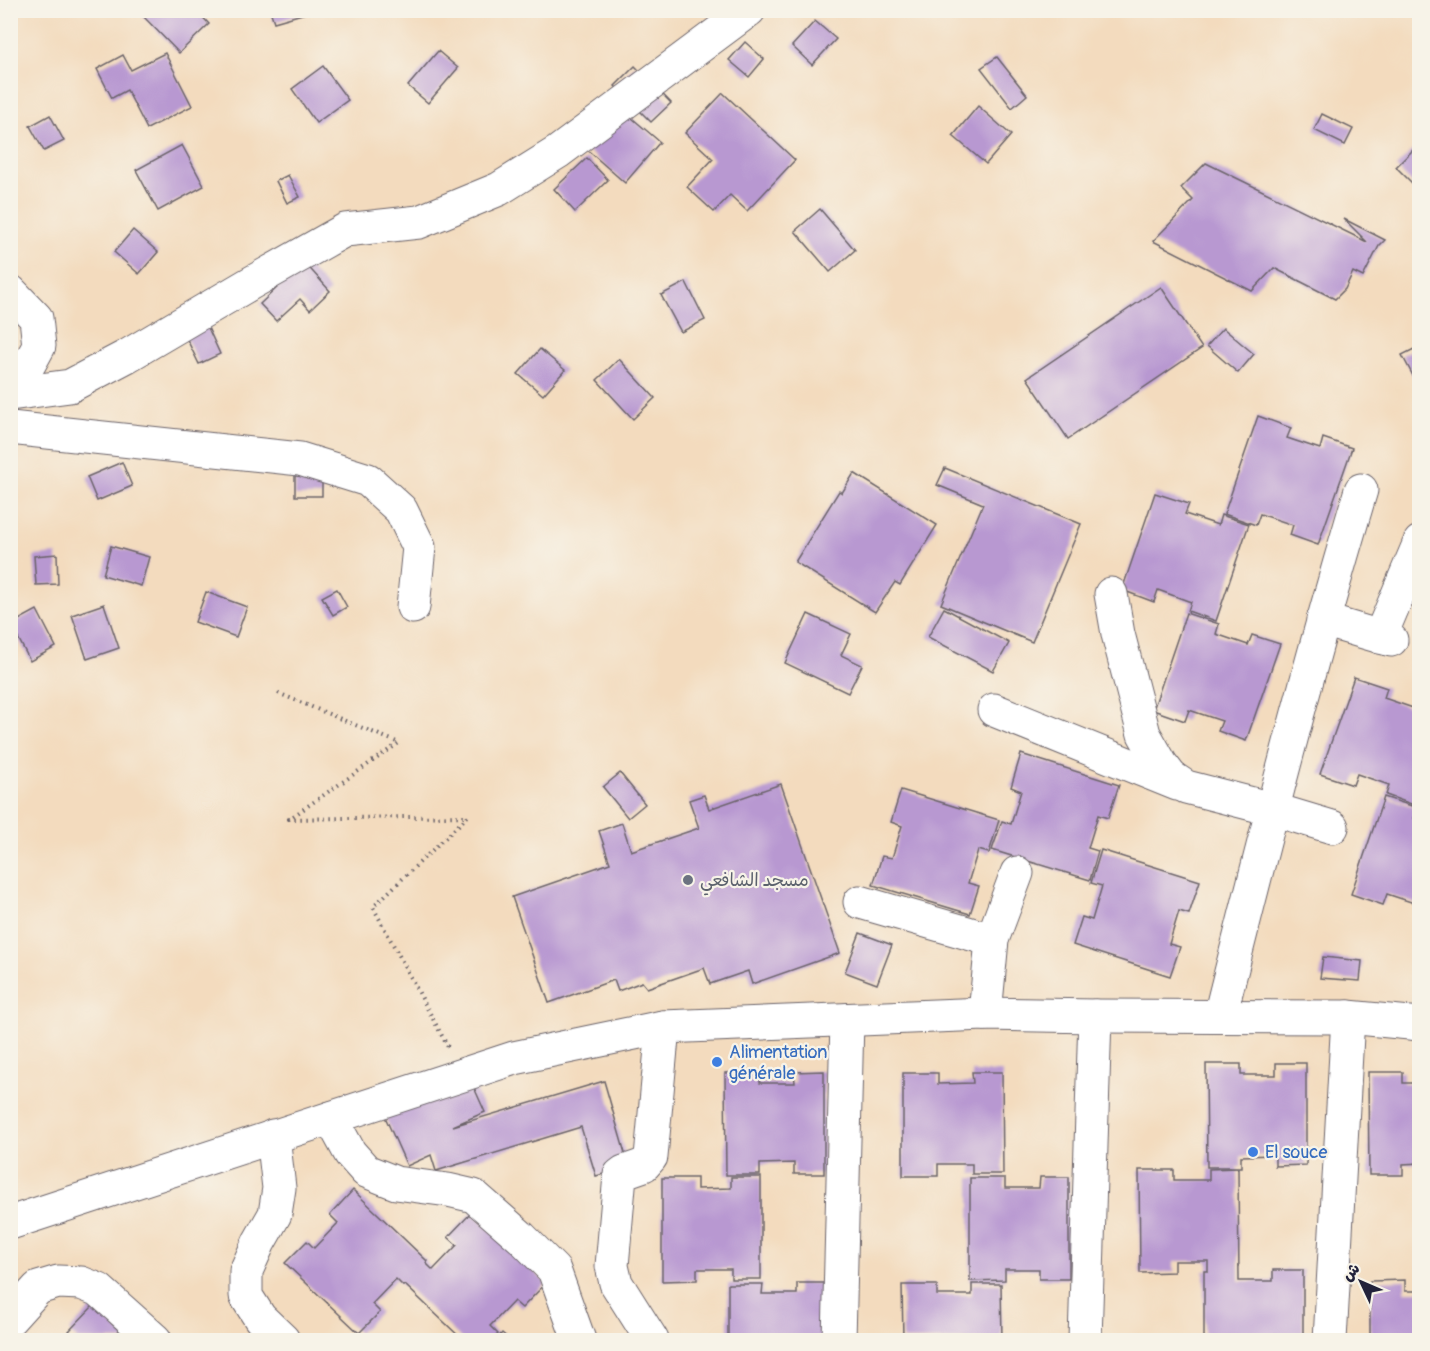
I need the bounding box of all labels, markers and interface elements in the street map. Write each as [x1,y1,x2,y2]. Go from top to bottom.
place label: مسجد الشافعي [700,869,809,896]
marker: مسجد الشافعي [681,873,695,887]
place label: Alimentation générale [729,1041,827,1085]
marker: Alimentation générale [710,1055,724,1069]
place label: El souce [1265,1141,1327,1164]
marker: El souce [1246,1145,1260,1159]
north arrow [1331,1252,1391,1312]
text: ش [1338,1259,1364,1286]

